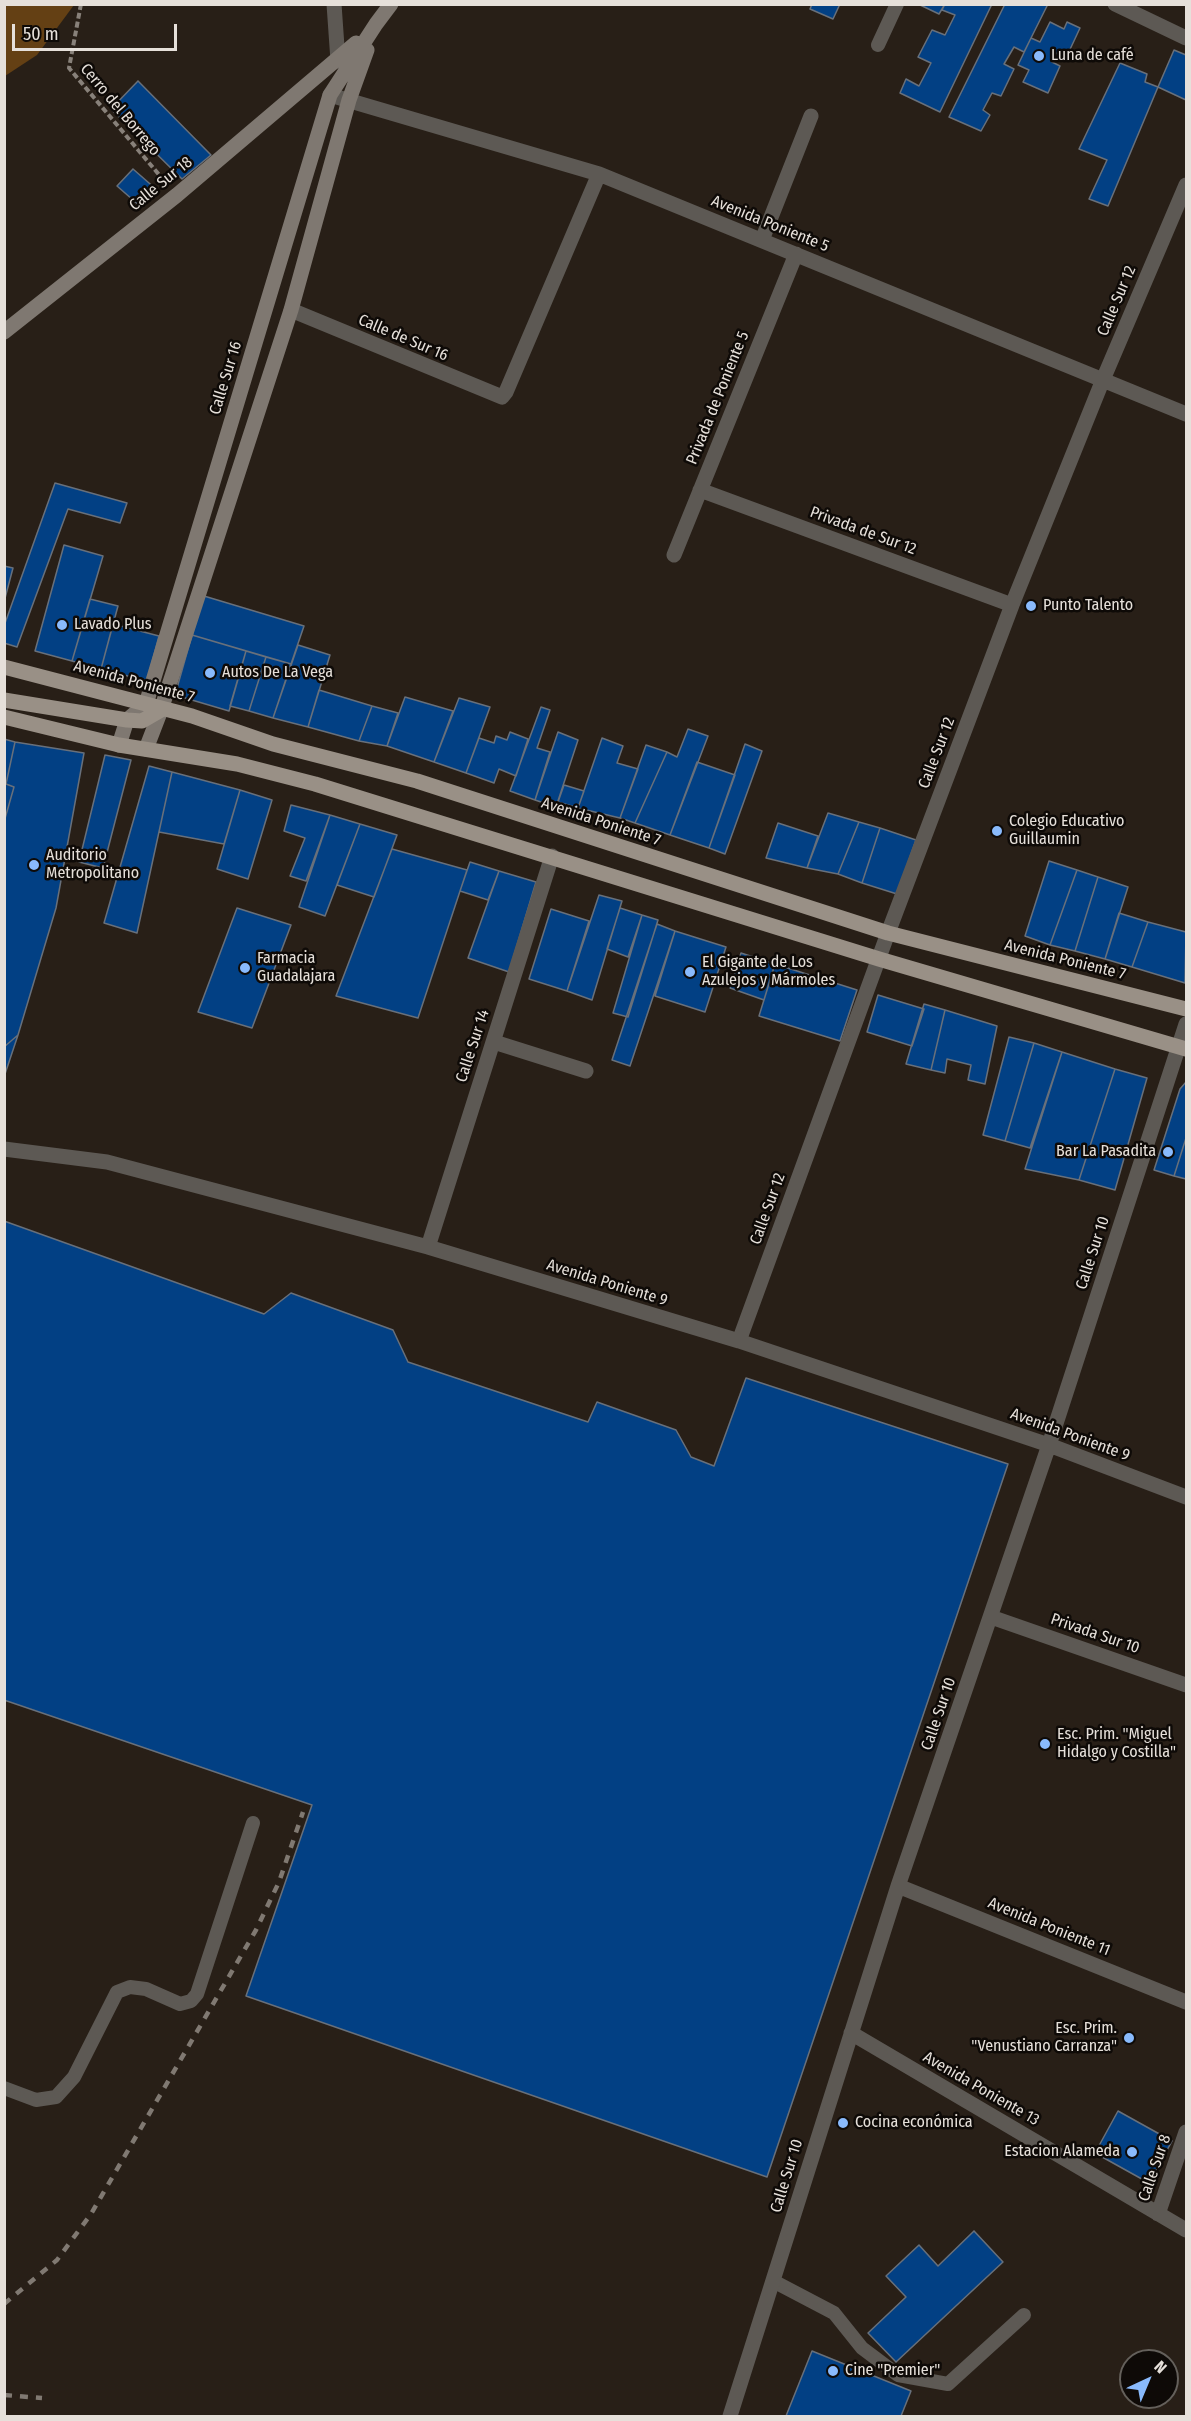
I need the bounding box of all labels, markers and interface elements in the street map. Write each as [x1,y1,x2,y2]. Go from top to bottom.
scale bar [15,12,180,50]
text: 50 m [23,23,59,45]
place label: Luna de café [1051,46,1134,66]
marker: Luna de café [1032,49,1046,63]
street label: Cerro del Borrego [76,60,164,160]
street label: Calle Sur 18 [126,153,196,215]
street label: Avenida Poniente 5 [708,192,832,256]
street label: Calle Sur 12 [1094,263,1140,339]
street label: Calle de Sur 16 [355,310,451,366]
street label: Privada de Poniente 5 [683,329,753,467]
street label: Calle Sur 16 [206,339,246,417]
street label: Privada de Sur 12 [807,503,919,559]
place label: Punto Talento [1043,596,1133,616]
marker: Punto Talento [1024,599,1038,613]
place label: Lavado Plus [74,615,152,635]
marker: Lavado Plus [55,618,69,632]
street label: Avenida Poniente 7 [72,657,196,707]
place label: Autos De La Vega [222,663,333,683]
marker: Autos De La Vega [203,666,217,680]
street label: Calle Sur 12 [915,715,959,791]
street label: Avenida Poniente 7 [539,794,663,850]
place label: Colegio Educativo Guillaumin [1009,812,1124,850]
marker: Colegio Educativo Guillaumin [990,824,1004,838]
place label: Auditorio Metropolitano [46,846,139,884]
marker: Auditorio Metropolitano [27,858,41,872]
street label: Avenida Poniente 7 [1002,936,1128,984]
place label: Farmacia Guadalajara [257,949,335,987]
place label: El Gigante de Los Azulejos y Mármoles [702,953,835,991]
marker: Farmacia Guadalajara [238,961,252,975]
marker: El Gigante de Los Azulejos y Mármoles [683,965,697,979]
street label: Calle Sur 14 [452,1007,494,1085]
place label: Bar La Pasadita [1056,1142,1156,1162]
marker: Bar La Pasadita [1161,1145,1175,1159]
street label: Calle Sur 12 [746,1171,790,1247]
street label: Calle Sur 10 [1072,1214,1114,1292]
street label: Avenida Poniente 9 [544,1255,670,1311]
street label: Avenida Poniente 9 [1008,1405,1132,1465]
street label: Privada Sur 10 [1048,1610,1142,1658]
street label: Calle Sur 10 [918,1675,960,1753]
place label: Esc. Prim. "Miguel Hidalgo y Costilla" [1057,1725,1176,1763]
marker: Esc. Prim. "Miguel Hidalgo y Costilla" [1038,1737,1052,1751]
street label: Avenida Poniente 11 [985,1894,1113,1960]
place label: Esc. Prim. "Venustiano Carranza" [971,2019,1117,2057]
marker: Esc. Prim. "Venustiano Carranza" [1122,2031,1136,2045]
street label: Avenida Poniente 13 [919,2048,1043,2130]
place label: Cocina económica [855,2113,973,2133]
marker: Cocina económica [836,2116,850,2130]
street label: Calle Sur 8 [1135,2132,1175,2204]
street label: Calle Sur 10 [767,2137,807,2215]
place label: Estacion Alameda [1004,2142,1120,2162]
marker: Estacion Alameda [1125,2145,1139,2159]
north arrow [1119,2349,1179,2409]
text: N [1150,2357,1171,2377]
place label: Cine "Premier" [845,2361,940,2381]
marker: Cine "Premier" [826,2364,840,2378]

